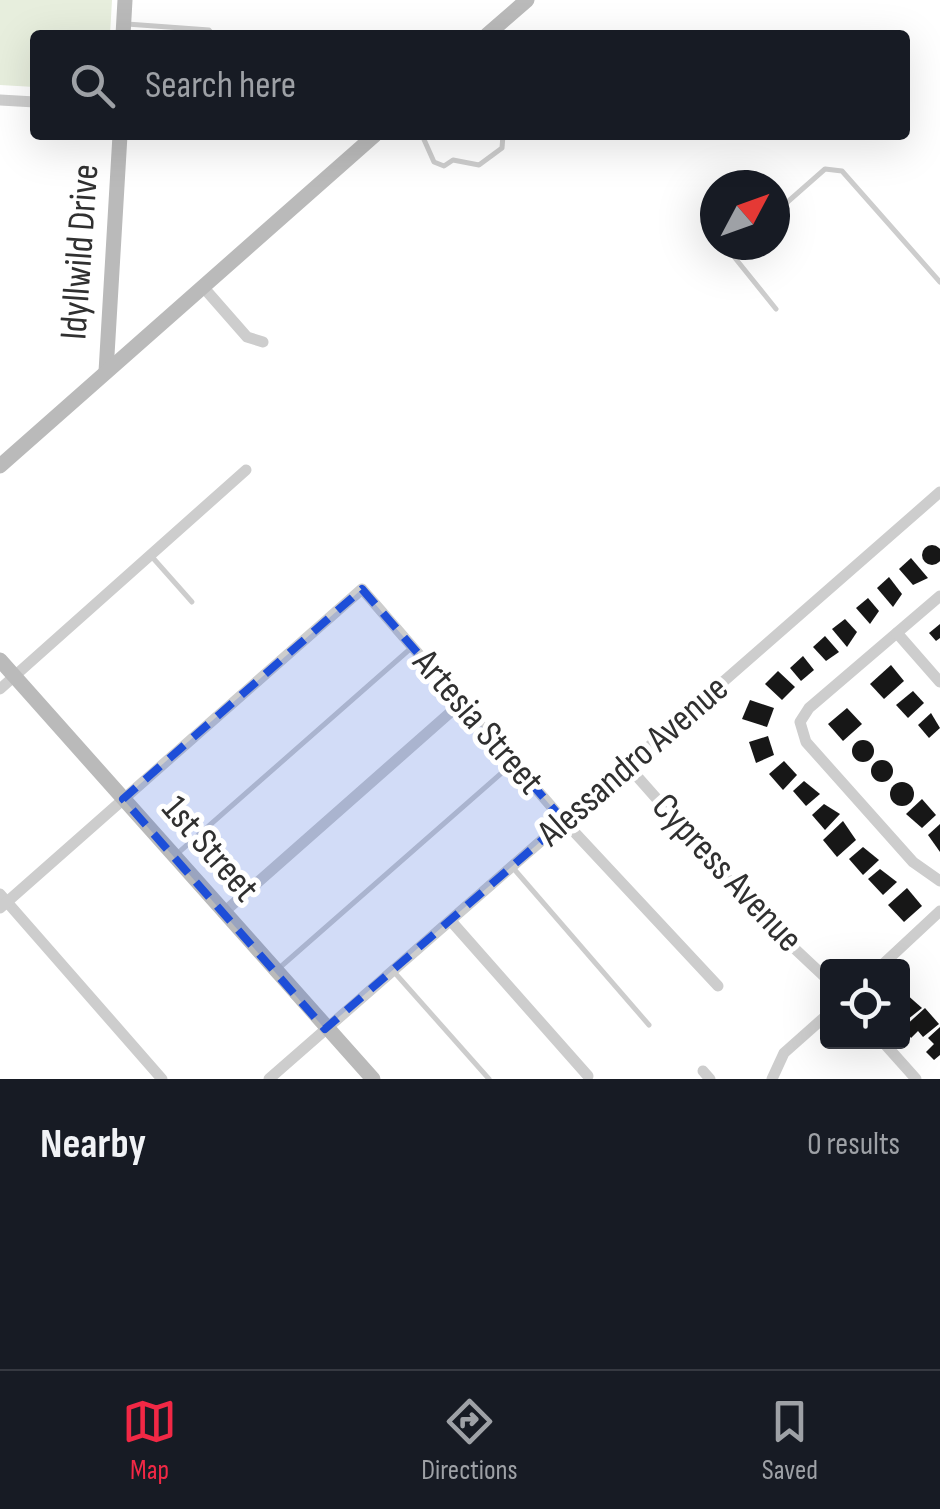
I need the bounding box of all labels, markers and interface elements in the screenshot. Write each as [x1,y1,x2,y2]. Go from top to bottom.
search box [30,30,910,140]
icon: search [65,58,120,113]
text: Search here [145,63,296,108]
street label: Idyllwild Drive [51,163,109,341]
north arrow [700,170,790,260]
street label: Artesia Street [402,640,553,803]
street label: Alessandro Avenue [528,666,737,857]
street label: Cypress Avenue [642,784,812,962]
street label: 1st Street [152,787,268,911]
map controls [820,959,910,1049]
button: locate [820,959,910,1049]
text: Nearby [40,1119,146,1170]
text: 0 results [807,1125,900,1164]
tab: Map [122,1394,177,1487]
tab: Directions [421,1394,518,1487]
tab: Saved [762,1394,818,1487]

